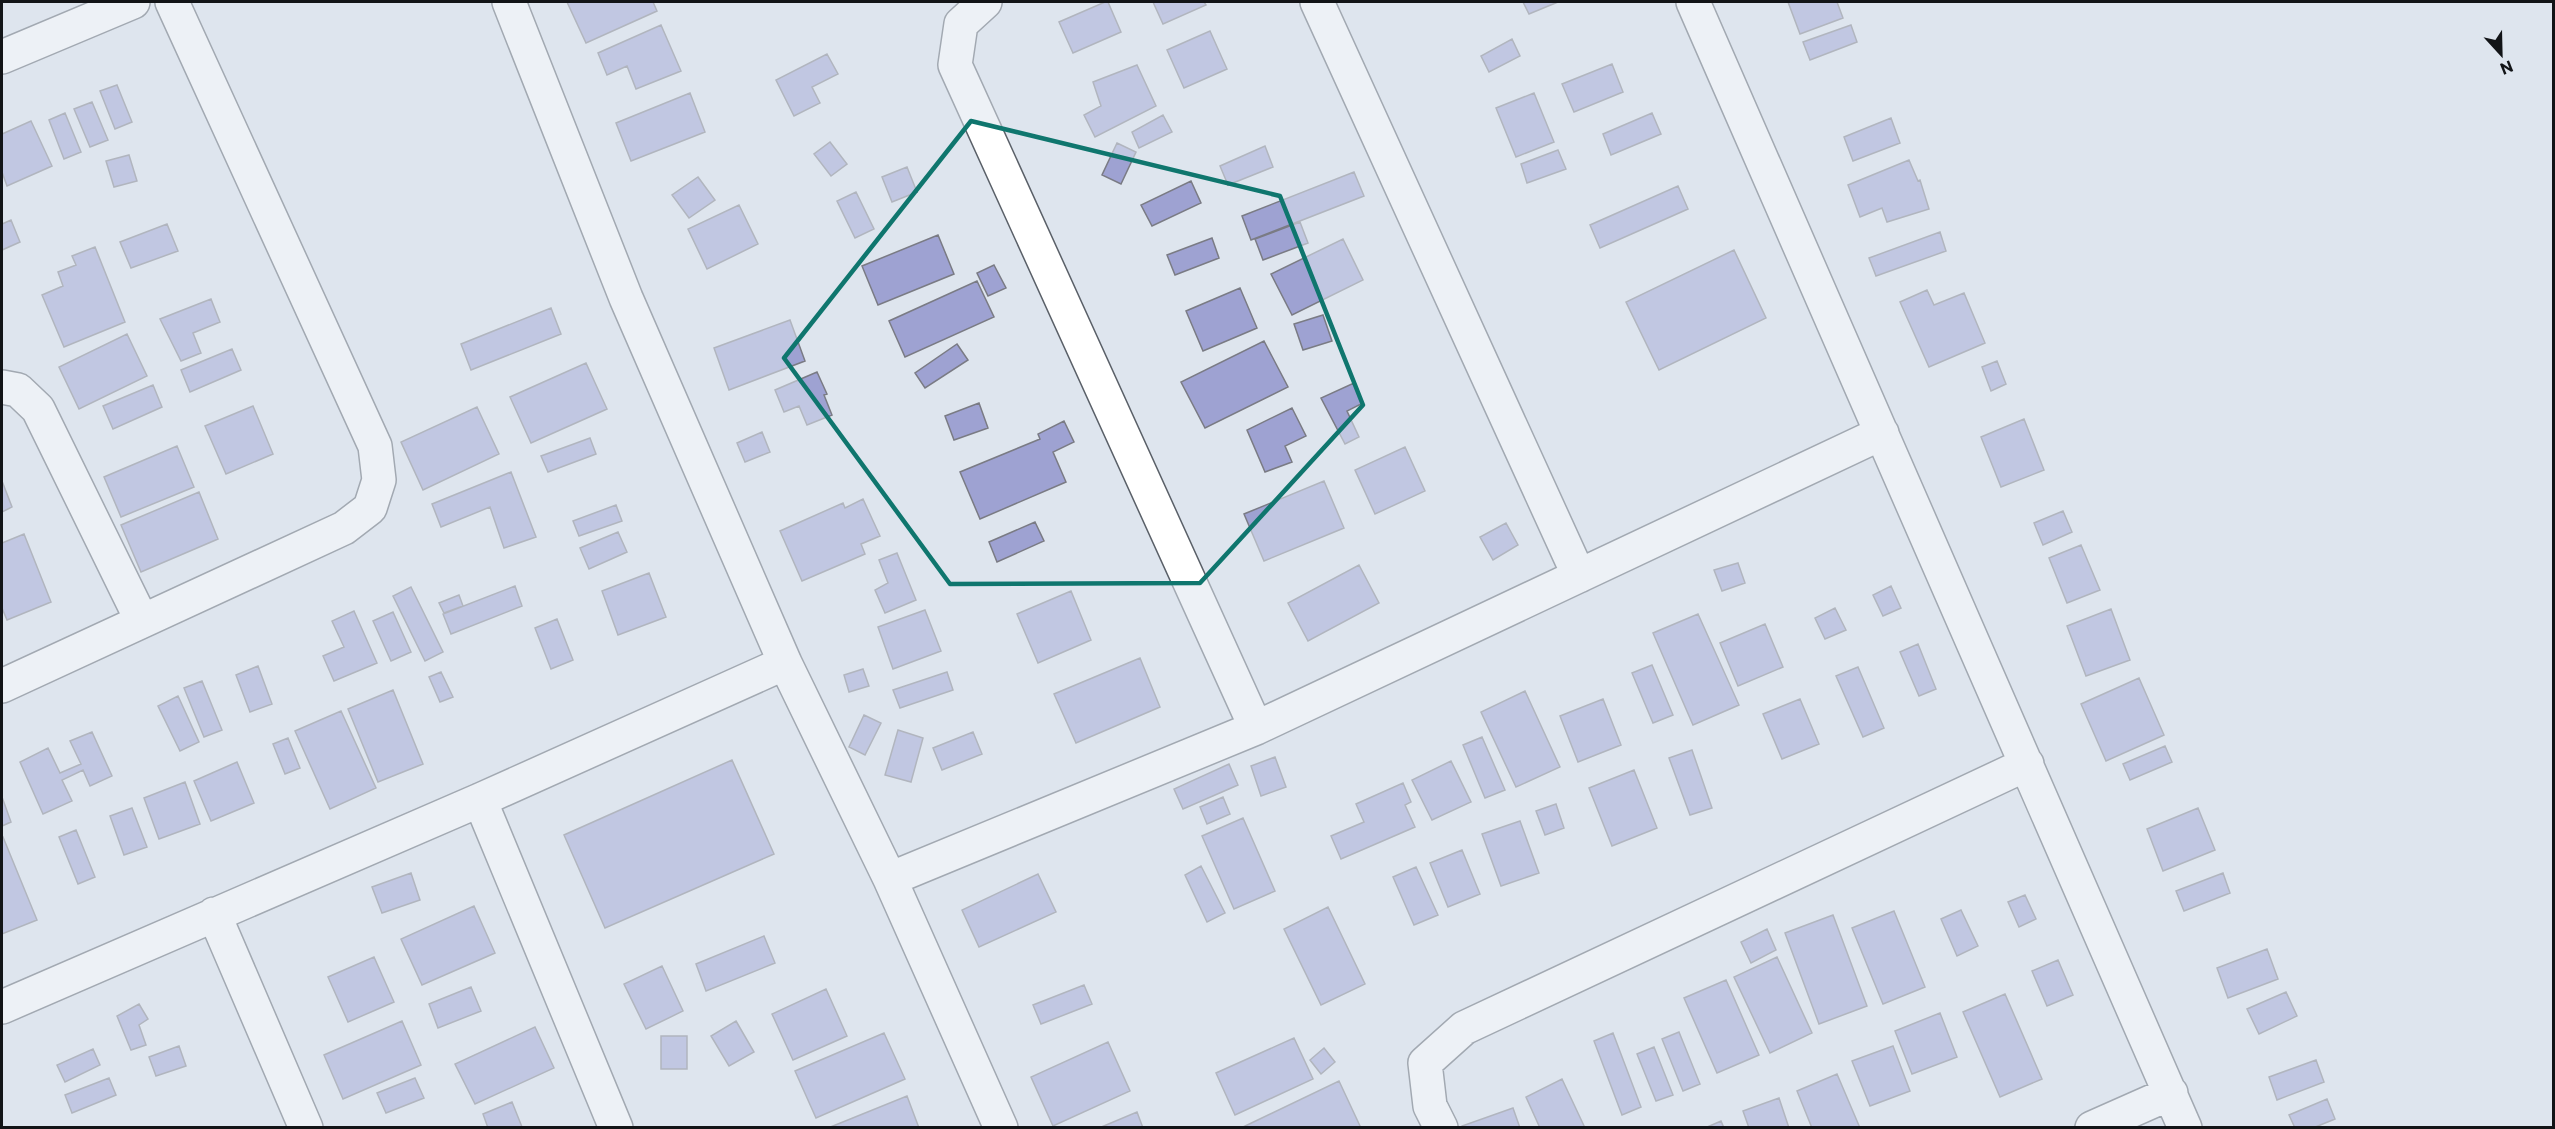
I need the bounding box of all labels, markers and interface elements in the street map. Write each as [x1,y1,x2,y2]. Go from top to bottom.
north arrow [2471,24,2531,84]
text: N [2498,57,2516,79]

